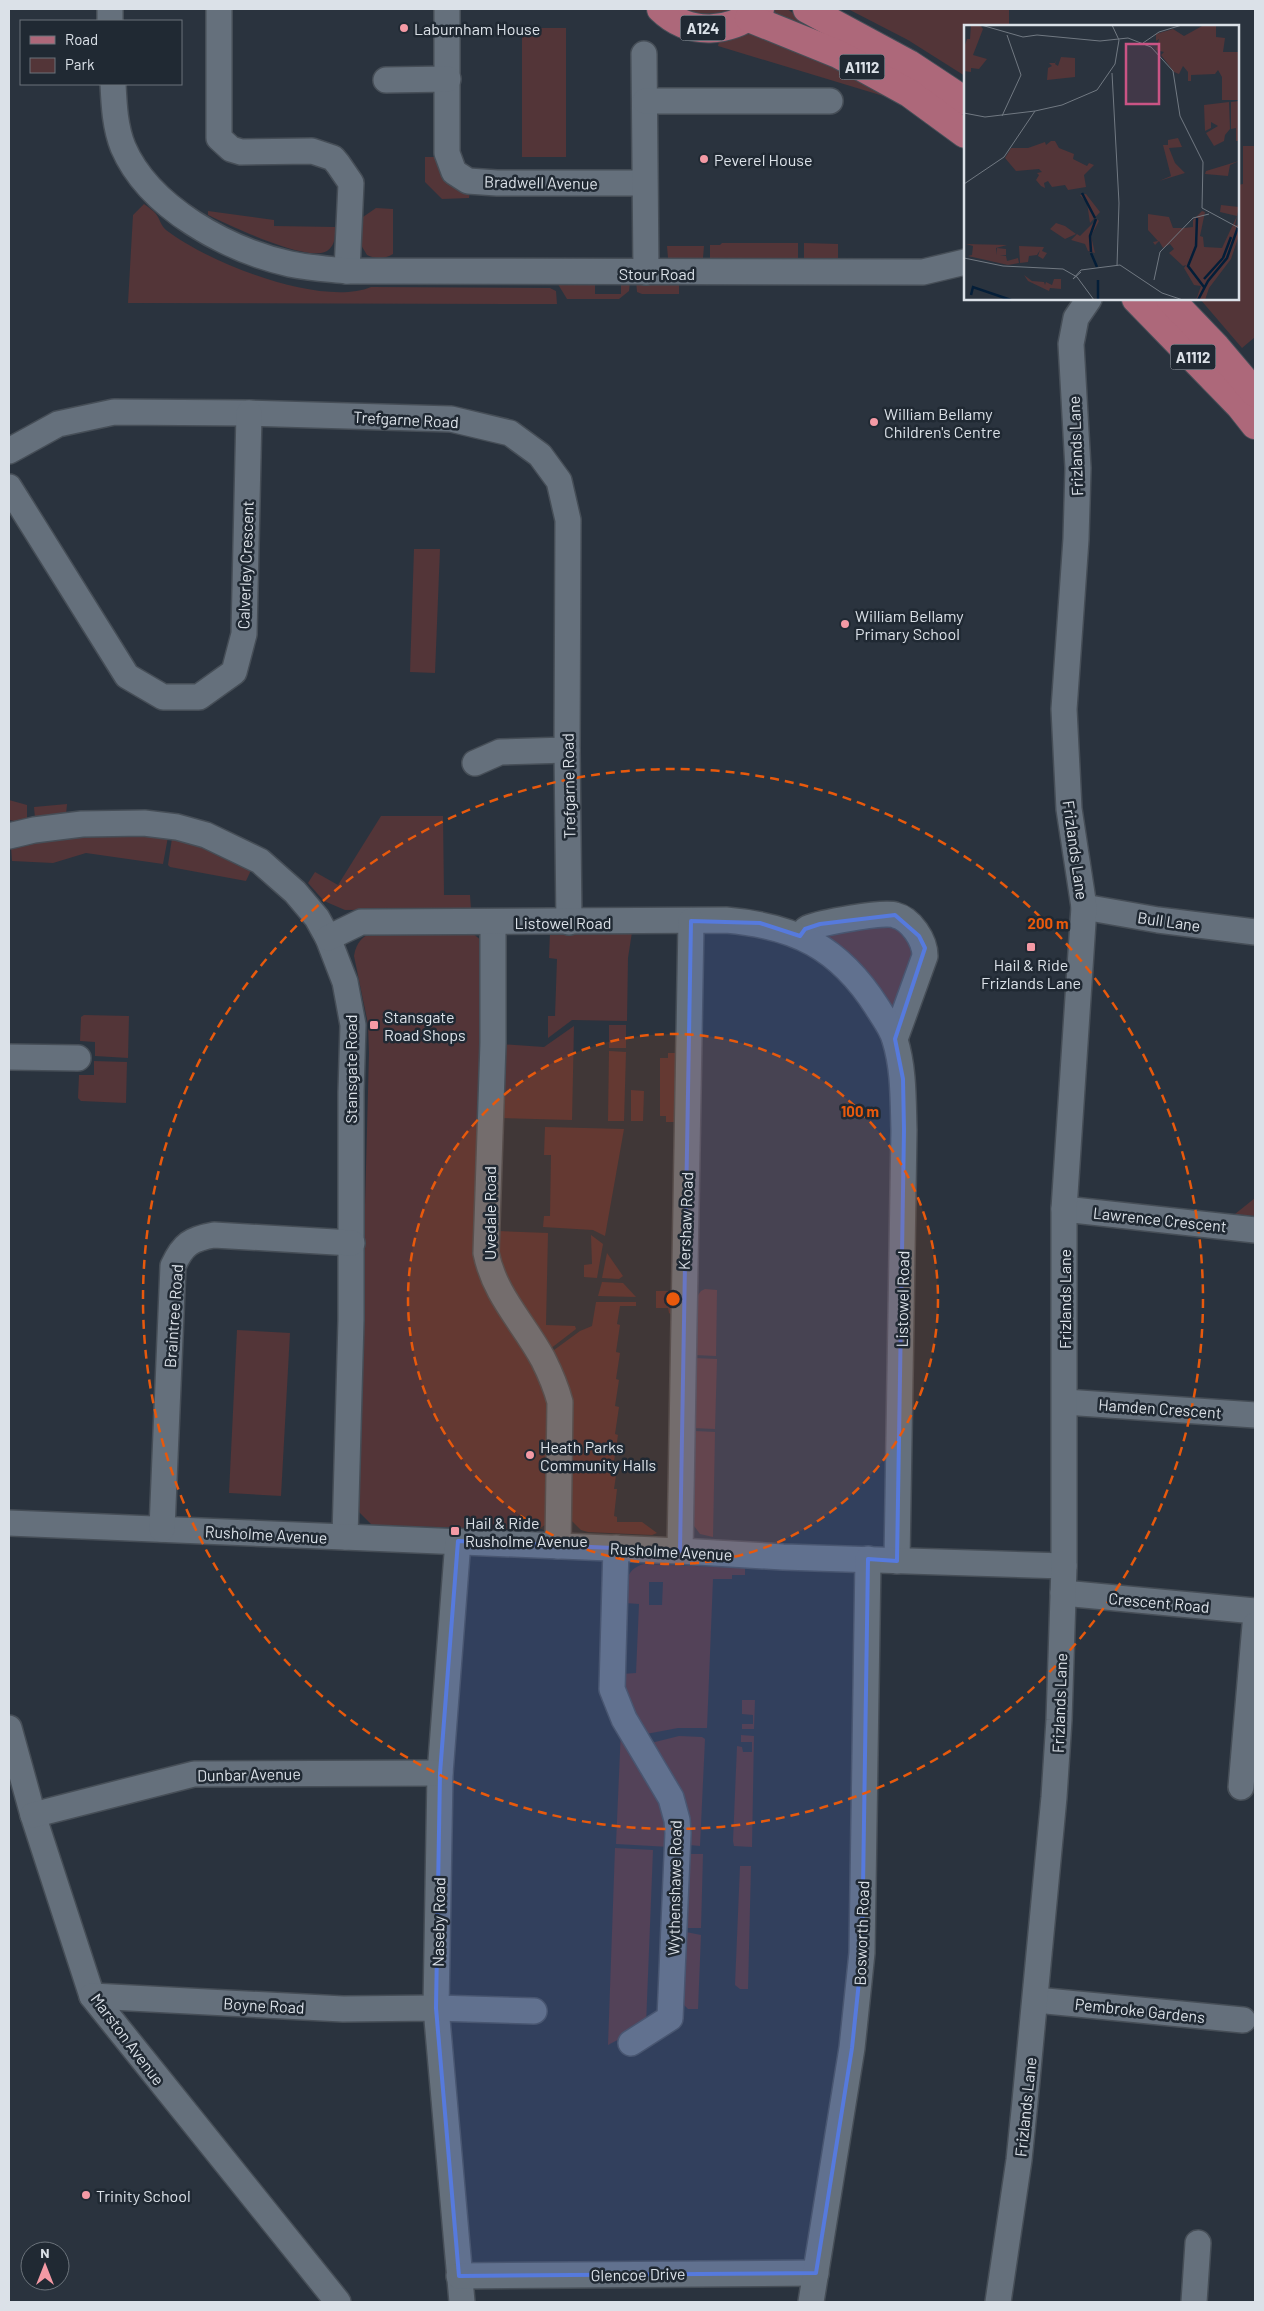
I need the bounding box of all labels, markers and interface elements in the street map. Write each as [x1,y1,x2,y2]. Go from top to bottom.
road number: A124 [680,15,726,40]
place label: Laburnham House [414,19,540,38]
legend [20,20,182,85]
marker: Laburnham House [398,22,410,34]
inset map [964,25,1239,300]
text: Road [65,30,98,48]
road number: A1112 [840,54,884,80]
text: Park [65,55,95,73]
place label: Peverel House [714,150,813,169]
marker: Peverel House [698,153,710,165]
street label: Bradwell Avenue [484,172,598,192]
street label: Stour Road [619,264,695,283]
road number: A1112 [1170,344,1216,370]
street label: Frizlands Lane [1064,396,1086,496]
place label: William Bellamy Children's Centre [884,404,1001,441]
street label: Trefgarne Road [353,407,459,431]
marker: William Bellamy Children's Centre [868,416,880,428]
street label: Calverley Crescent [233,500,257,630]
place label: William Bellamy Primary School [855,606,964,643]
marker: William Bellamy Primary School [839,618,851,630]
street label: Trefgarne Road [558,733,578,839]
street label: Frizlands Lane [1060,799,1092,901]
street label: Bull Lane [1136,907,1202,935]
street label: Listowel Road [515,913,611,932]
text: 200 m [1027,914,1069,932]
marker: Hail & Ride Frizlands Lane [1025,941,1037,953]
place label: Hail & Ride Frizlands Lane [981,955,1081,992]
place label: Stansgate Road Shops [384,1007,466,1044]
street label: Stansgate Road [341,1014,360,1124]
marker: Stansgate Road Shops [368,1019,380,1031]
text: 100 m [841,1102,879,1120]
street label: Uvedale Road [480,1166,499,1260]
street label: Kershaw Road [674,1172,696,1270]
street label: Lawrence Crescent [1092,1203,1228,1235]
street label: Frizlands Lane [1055,1249,1074,1349]
street label: Listowel Road [892,1250,912,1348]
street label: Braintree Road [160,1264,186,1368]
centre of rings [664,1290,682,1308]
street label: Hamden Crescent [1098,1394,1222,1422]
place label: Heath Parks Community Halls [540,1437,656,1474]
marker: Heath Parks Community Halls [524,1449,536,1461]
place label: Hail & Ride Rusholme Avenue [465,1513,588,1550]
street label: Rusholme Avenue [204,1521,328,1547]
marker: Hail & Ride Rusholme Avenue [449,1525,461,1537]
street label: Rusholme Avenue [609,1538,733,1564]
street label: Crescent Road [1108,1588,1210,1616]
street label: Frizlands Lane [1048,1653,1070,1753]
street label: Dunbar Avenue [197,1764,301,1784]
street label: Wythenshawe Road [663,1820,685,1956]
street label: Naseby Road [428,1877,448,1967]
street label: Bosworth Road [850,1880,872,1986]
street label: Marston Avenue [87,1989,169,2089]
street label: Boyne Road [223,1993,305,2017]
street label: Pembroke Gardens [1074,1994,1206,2026]
street label: Frizlands Lane [1010,2056,1040,2158]
place label: Trinity School [96,2186,191,2205]
marker: Trinity School [80,2189,92,2201]
north arrow [20,2241,70,2291]
text: N [40,2244,50,2261]
street label: Glencoe Drive [590,2264,686,2284]

